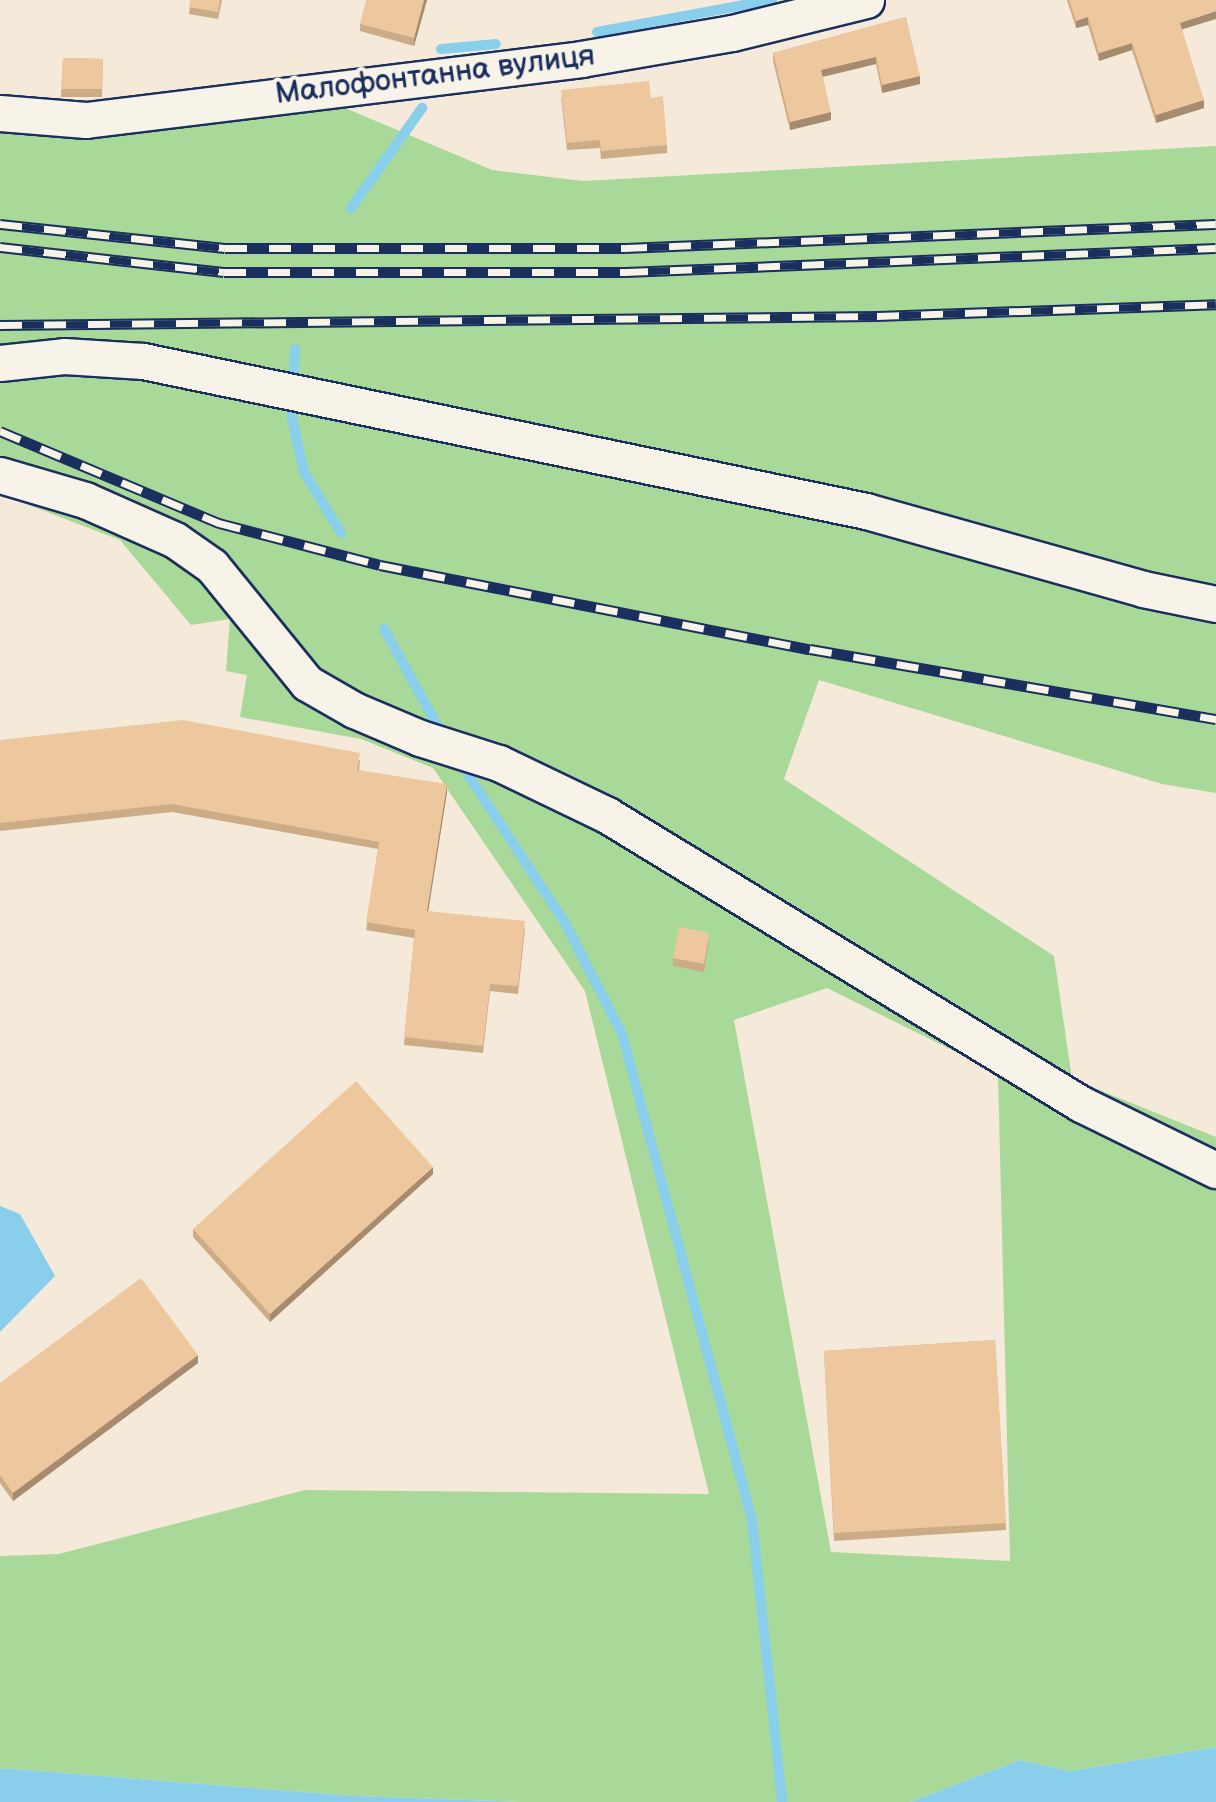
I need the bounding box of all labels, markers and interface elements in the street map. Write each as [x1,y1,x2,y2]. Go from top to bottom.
street label: Малофонтанна вулиця [273,38,597,112]

